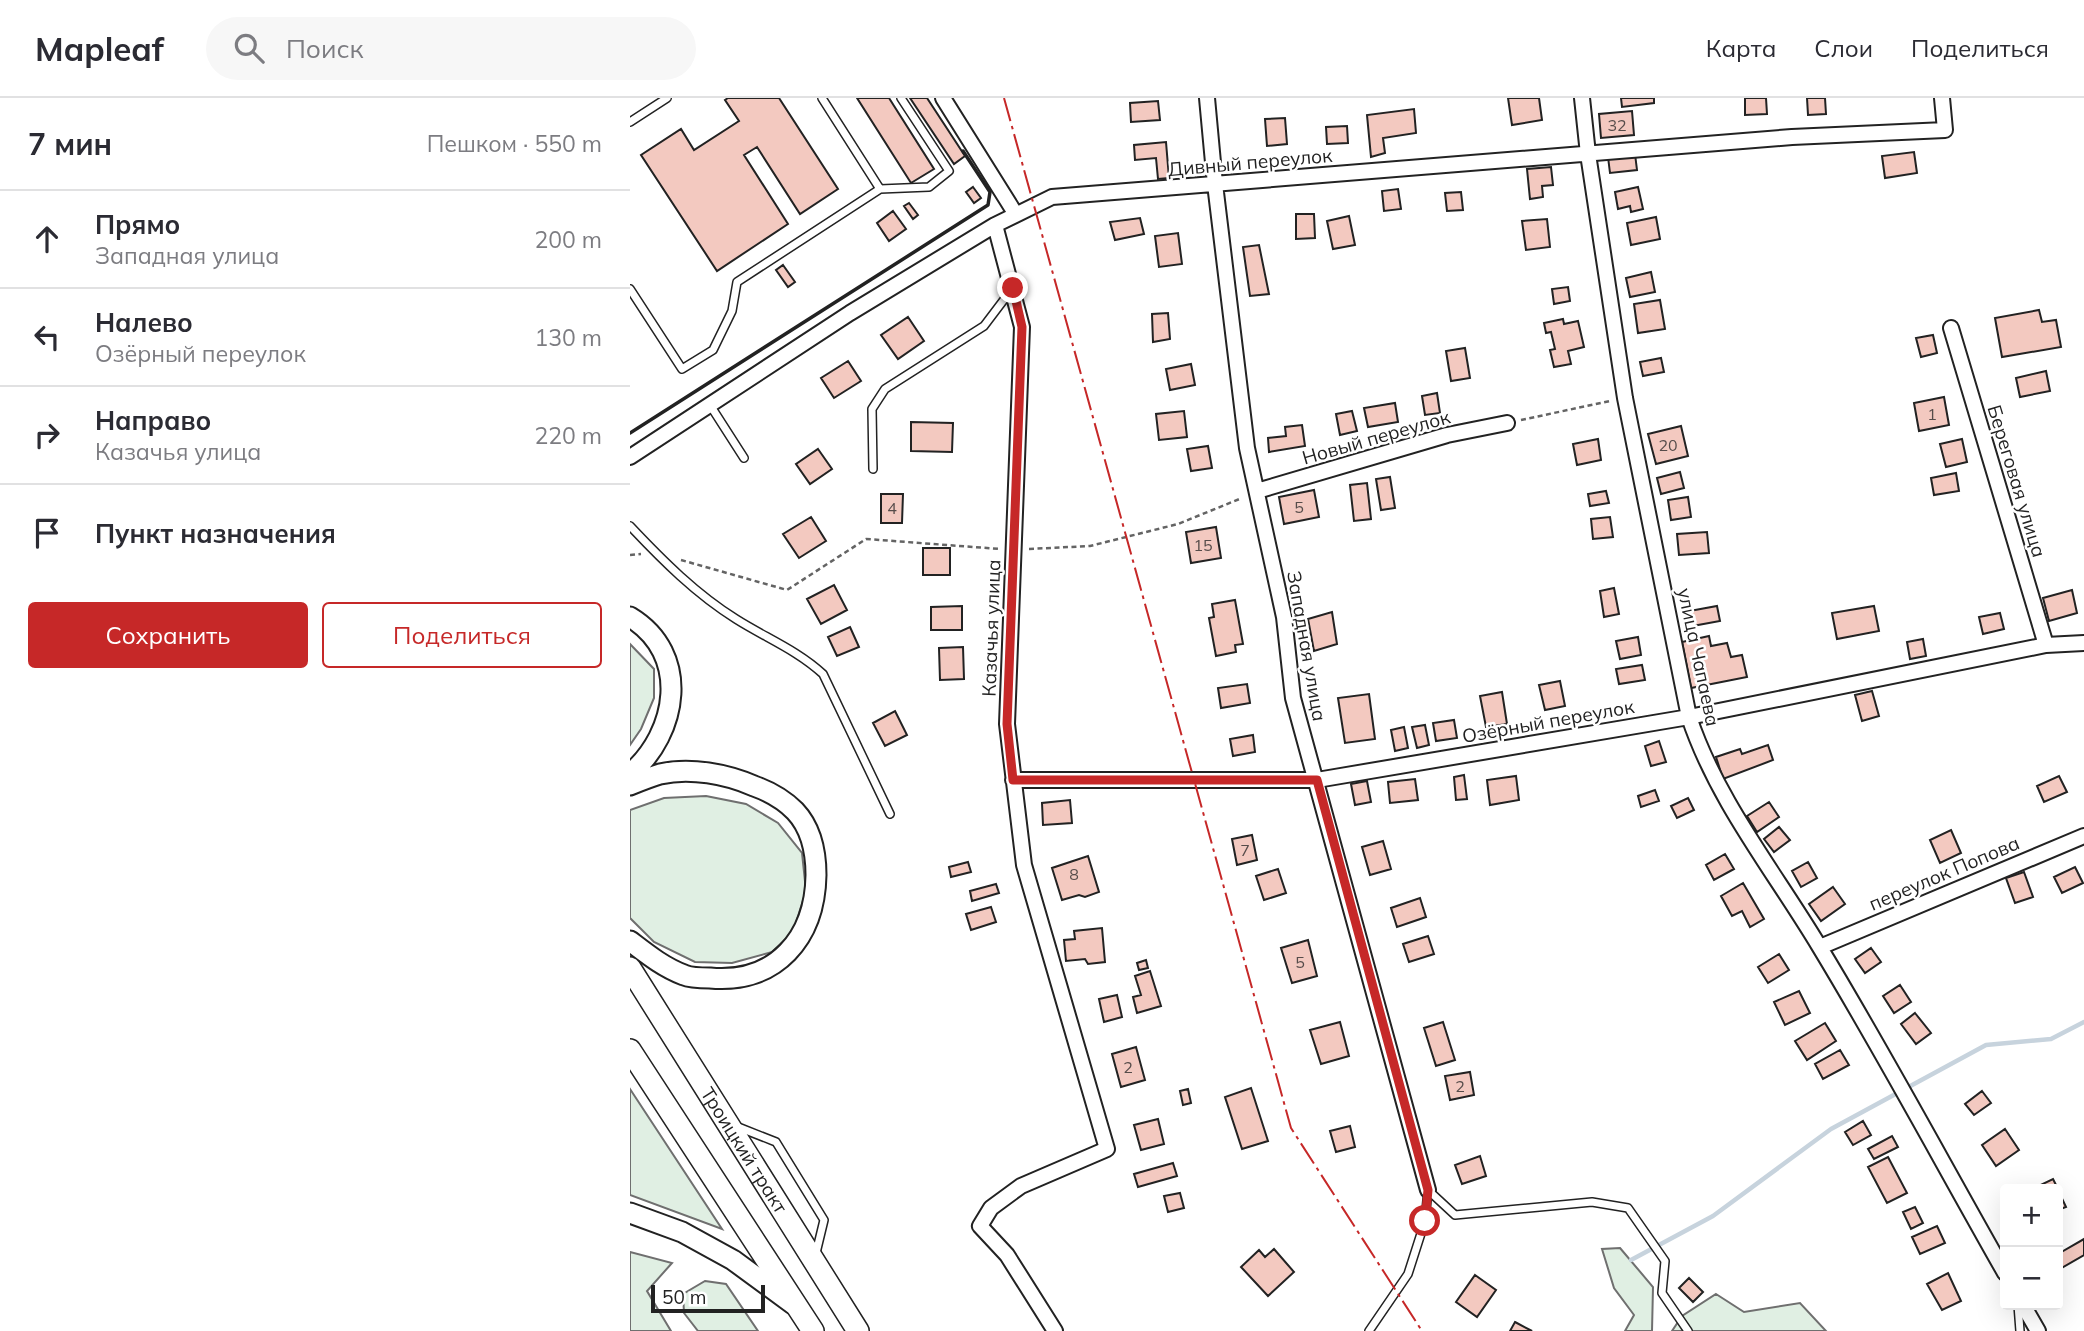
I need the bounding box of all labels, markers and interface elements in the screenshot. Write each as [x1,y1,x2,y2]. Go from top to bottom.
search box [206,17,696,80]
text: Mapleaf [35,28,164,69]
icon: search [230,29,268,67]
text: Поиск [286,32,364,65]
text: Карта [1706,33,1776,63]
text: Слои [1814,33,1873,63]
text: Поделиться [1911,33,2049,63]
house number: 32 [1607,115,1627,135]
text: 7 мин [28,125,112,163]
text: Пешком · 550 m [427,129,602,158]
street label: Дивный переулок [1167,143,1334,181]
text: Прямо [95,208,180,241]
icon: ahead [28,220,66,258]
text: 200 m [534,225,602,254]
text: Западная улица [95,241,279,270]
route end [997,272,1028,303]
text: Налево [95,306,193,339]
icon: left [28,318,66,356]
text: 130 m [534,323,602,352]
text: Озёрный переулок [95,339,306,368]
street label: Береговая улица [1982,402,2052,560]
text: Направо [95,404,211,437]
street label: Новый переулок [1299,404,1453,470]
house number: 1 [1927,404,1937,424]
icon: right [28,416,66,454]
text: 220 m [534,421,602,450]
house number: 20 [1658,435,1678,455]
text: Казачья улица [95,437,261,466]
house number: 5 [1294,497,1304,517]
house number: 4 [887,498,897,518]
icon: arrive [28,514,66,552]
text: Пункт назначения [95,517,336,550]
house number: 15 [1193,535,1213,555]
street label: Казачья улица [977,559,1005,697]
street label: Западная улица [1282,569,1332,723]
street label: улица Чапаева [1673,586,1725,728]
button: Сохранить [28,602,308,668]
button: Поделиться [322,602,602,668]
street label: Озёрный переулок [1460,694,1637,748]
street label: переулок Попова [1865,830,2023,916]
house number: 7 [1240,840,1250,860]
house number: 8 [1069,864,1079,884]
house number: 5 [1295,952,1305,972]
house number: 2 [1123,1057,1133,1077]
house number: 2 [1455,1076,1465,1096]
street label: Троицкий тракт [696,1083,793,1218]
map controls [2000,1184,2063,1310]
button: + [2000,1184,2063,1247]
route start [1409,1205,1440,1236]
button: − [2000,1247,2063,1310]
scale bar [651,1282,765,1314]
text: 50 m [662,1285,706,1309]

